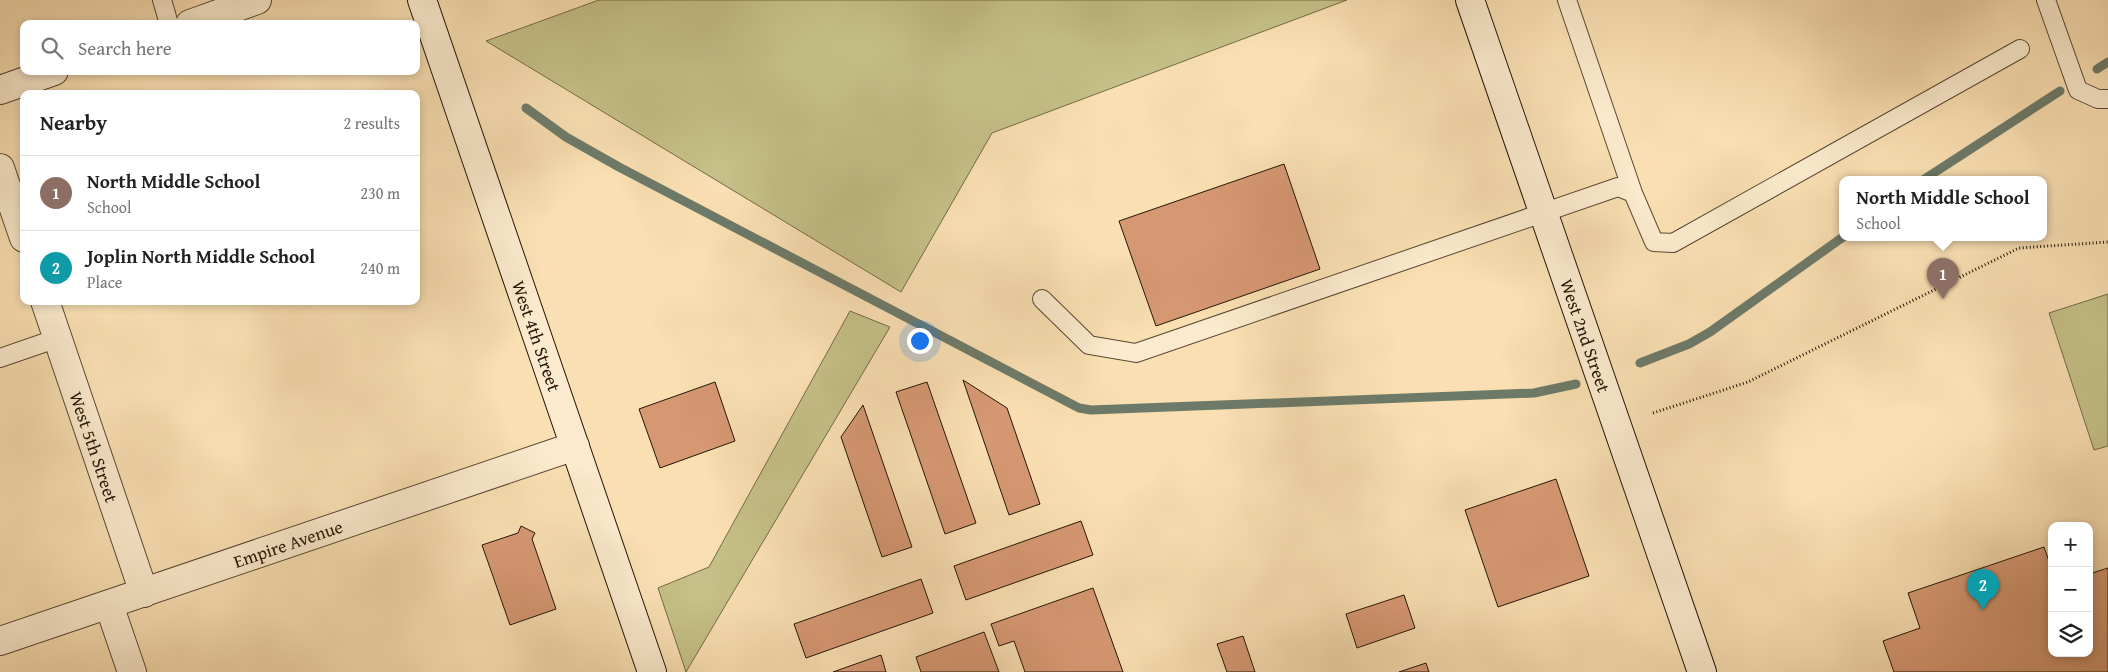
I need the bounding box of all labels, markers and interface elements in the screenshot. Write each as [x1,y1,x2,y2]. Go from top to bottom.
search box [20,20,420,75]
icon: search [38,34,66,62]
text: Search here [78,34,172,62]
text: Nearby [40,107,107,138]
text: 2 results [343,111,400,135]
text: North Middle School [87,167,260,195]
popup [1839,176,2047,241]
text: 1 [52,181,60,205]
text: 230 m [360,181,400,205]
text: North Middle School [1856,183,2030,211]
text: School [87,195,131,219]
text: School [1856,211,1901,235]
text: Joplin North Middle School [87,242,315,270]
text: 2 [52,256,60,280]
text: 240 m [360,256,400,280]
pin: 1 [1927,258,1959,299]
text: Place [87,270,122,294]
street label: West 2nd Street [1554,275,1618,397]
street label: West 4th Street [506,277,569,395]
your location [907,328,933,354]
street label: West 5th Street [63,388,126,506]
street label: Empire Avenue [230,512,346,574]
map controls [2048,522,2093,657]
button: + [2048,522,2093,567]
button: − [2048,567,2093,612]
pin: 2 [1967,569,1999,610]
button: layers [2048,612,2093,657]

